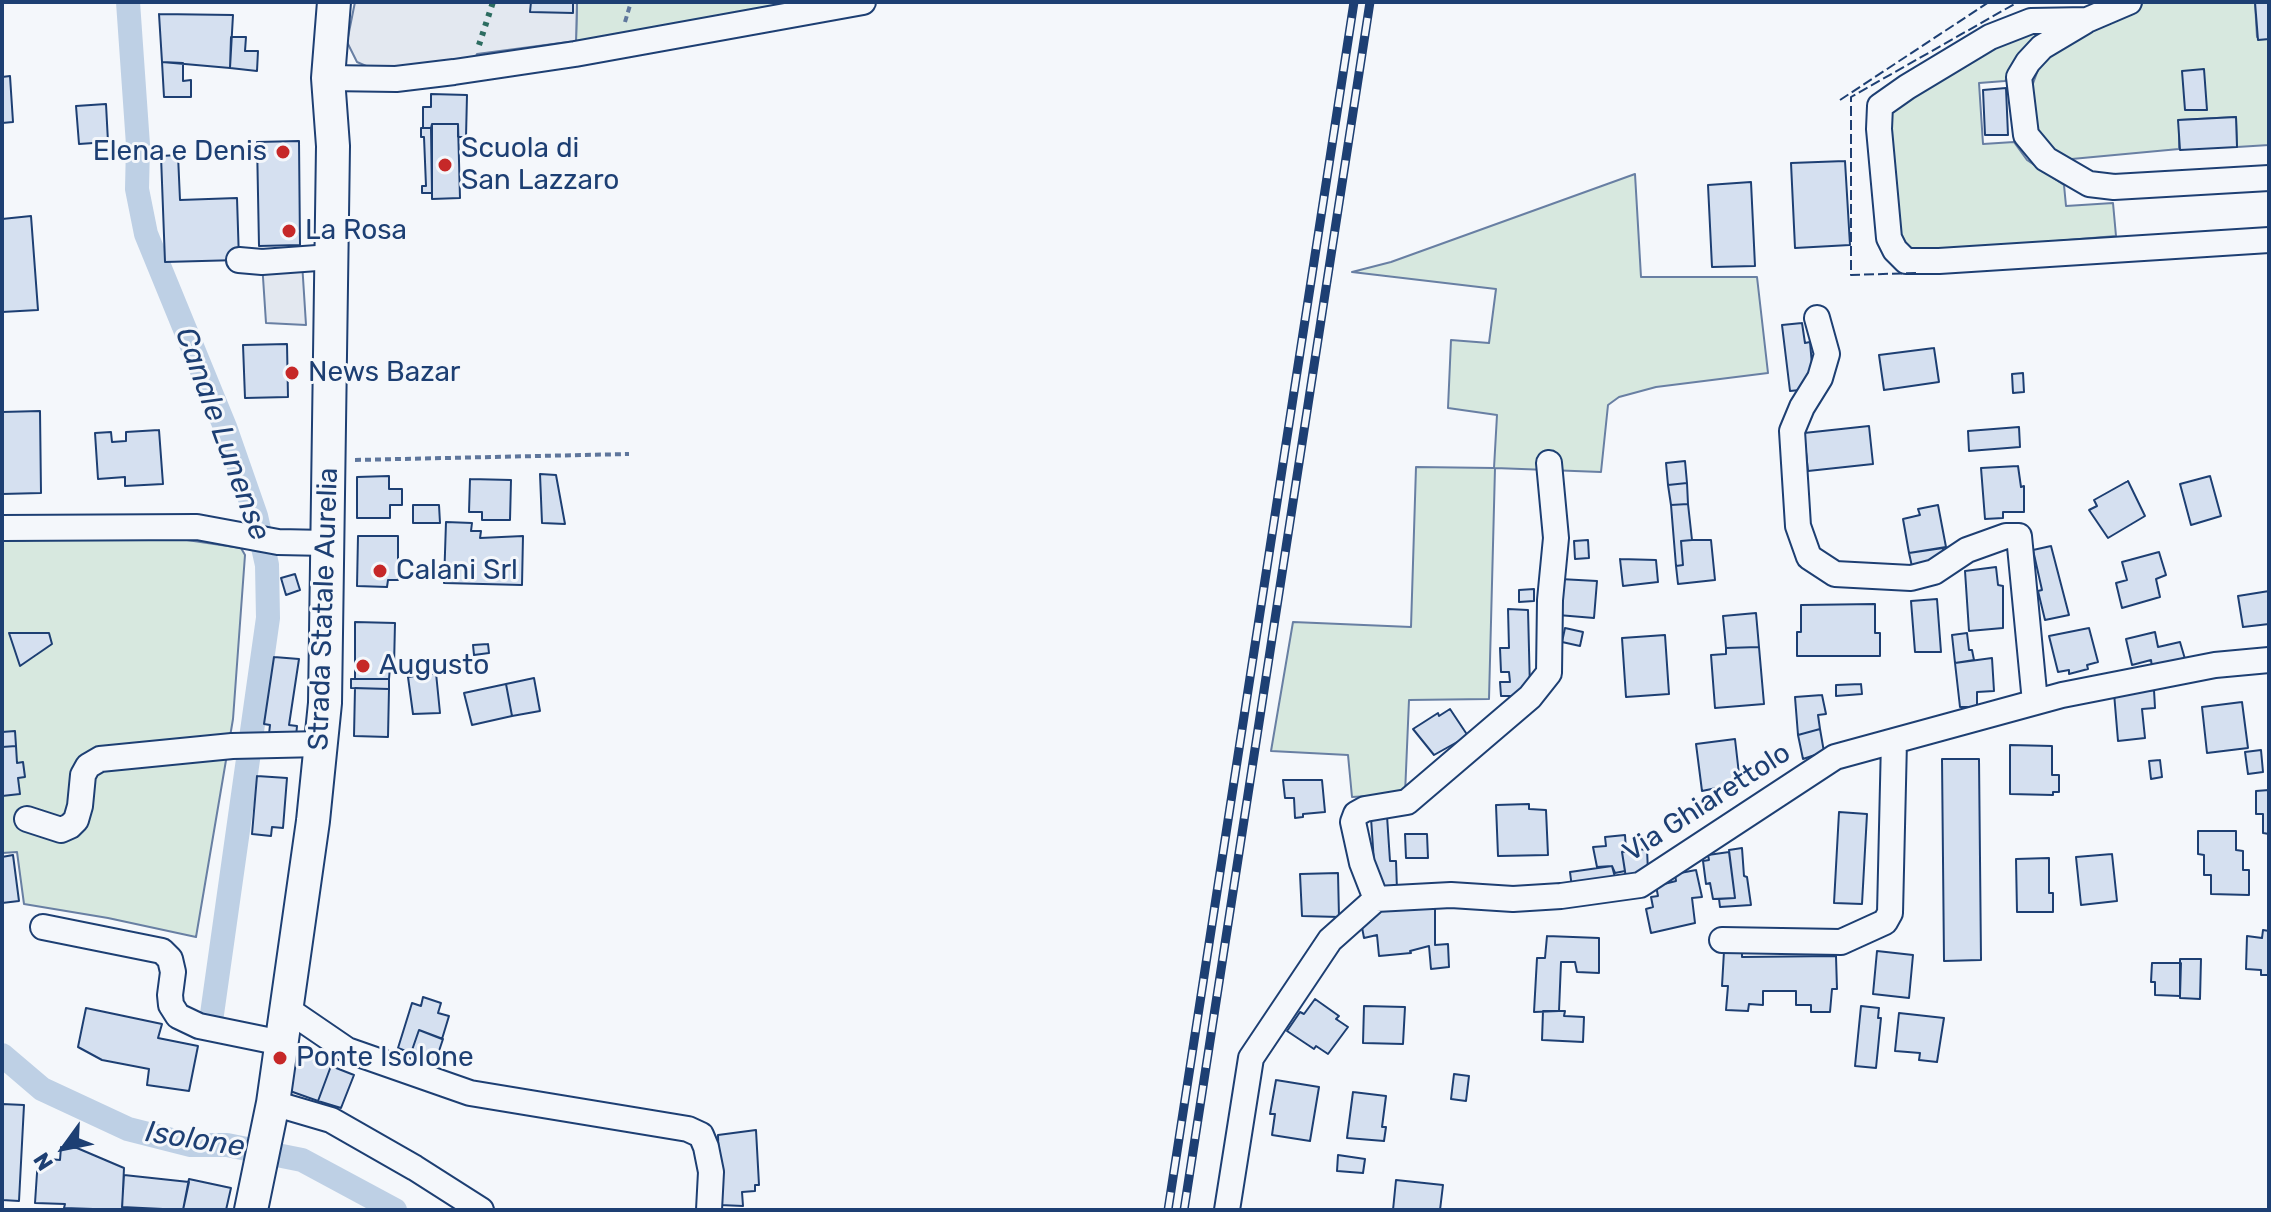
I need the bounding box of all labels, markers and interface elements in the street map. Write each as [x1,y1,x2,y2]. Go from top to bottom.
place label: Scuola di San Lazzaro [461,132,619,198]
place label: Elena e Denis [93,135,267,169]
marker: Elena e Denis [274,143,292,161]
marker: Scuola di San Lazzaro [436,156,454,174]
place label: La Rosa [305,214,407,248]
marker: La Rosa [280,222,298,240]
water label: Canale Lunense [167,323,277,545]
place label: News Bazar [308,356,461,390]
marker: News Bazar [283,364,301,382]
street label: Strada Statale Aurelia [302,467,346,751]
place label: Calani Srl [396,554,518,588]
marker: Calani Srl [371,562,389,580]
place label: Augusto [379,649,489,683]
marker: Augusto [354,657,372,675]
street label: Via Ghiarettolo [1617,736,1797,870]
place label: Ponte Isolone [296,1041,474,1075]
marker: Ponte Isolone [271,1049,289,1067]
north arrow [24,1108,104,1188]
water label: Isolone [143,1114,247,1166]
text: N [28,1147,59,1175]

